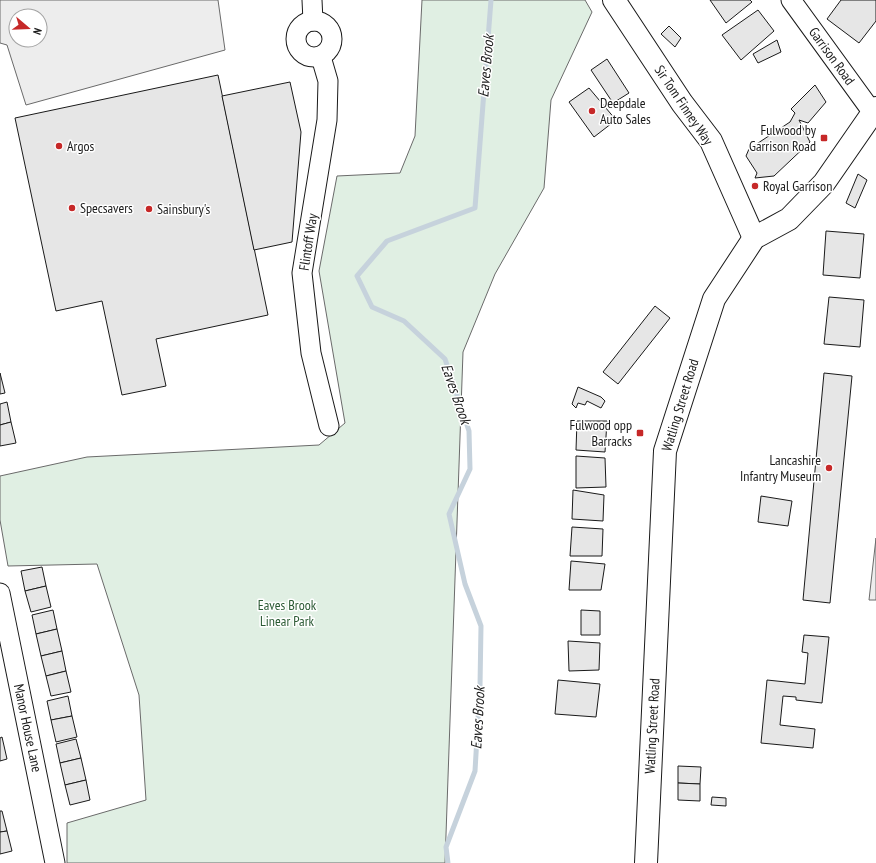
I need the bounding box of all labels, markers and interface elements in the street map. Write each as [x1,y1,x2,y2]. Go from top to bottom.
north arrow [8,8,48,48]
street label: Garrison Road [805,24,859,88]
text: N [30,26,45,36]
water label: Eaves Brook [473,32,498,98]
street label: Sir Tom Finney Way [651,62,718,149]
place label: Deepdale Auto Sales [600,94,651,128]
marker: Deepdale Auto Sales [587,106,597,116]
place label: Fulwood by Garrison Road [749,121,817,155]
marker: Fulwood by Garrison Road [819,133,829,143]
place label: Argos [67,137,95,155]
marker: Argos [54,141,64,151]
place label: Royal Garrison [763,177,832,195]
marker: Royal Garrison [750,181,760,191]
place label: Specsavers [80,199,133,217]
place label: Sainsbury's [157,200,211,218]
marker: Specsavers [67,203,77,213]
marker: Sainsbury's [144,204,154,214]
street label: Flintoff Way [295,211,322,272]
street label: Watling Street Road [657,357,703,453]
water label: Eaves Brook [437,361,476,429]
place label: Fulwood opp Barracks [569,416,632,450]
marker: Fulwood opp Barracks [635,428,645,438]
place label: Lancashire Infantry Museum [740,451,821,485]
marker: Lancashire Infantry Museum [824,463,834,473]
park label: Eaves Brook Linear Park [258,596,317,630]
street label: Watling Street Road [641,678,663,774]
street label: Manor House Lane [10,682,46,774]
water label: Eaves Brook [466,684,489,750]

